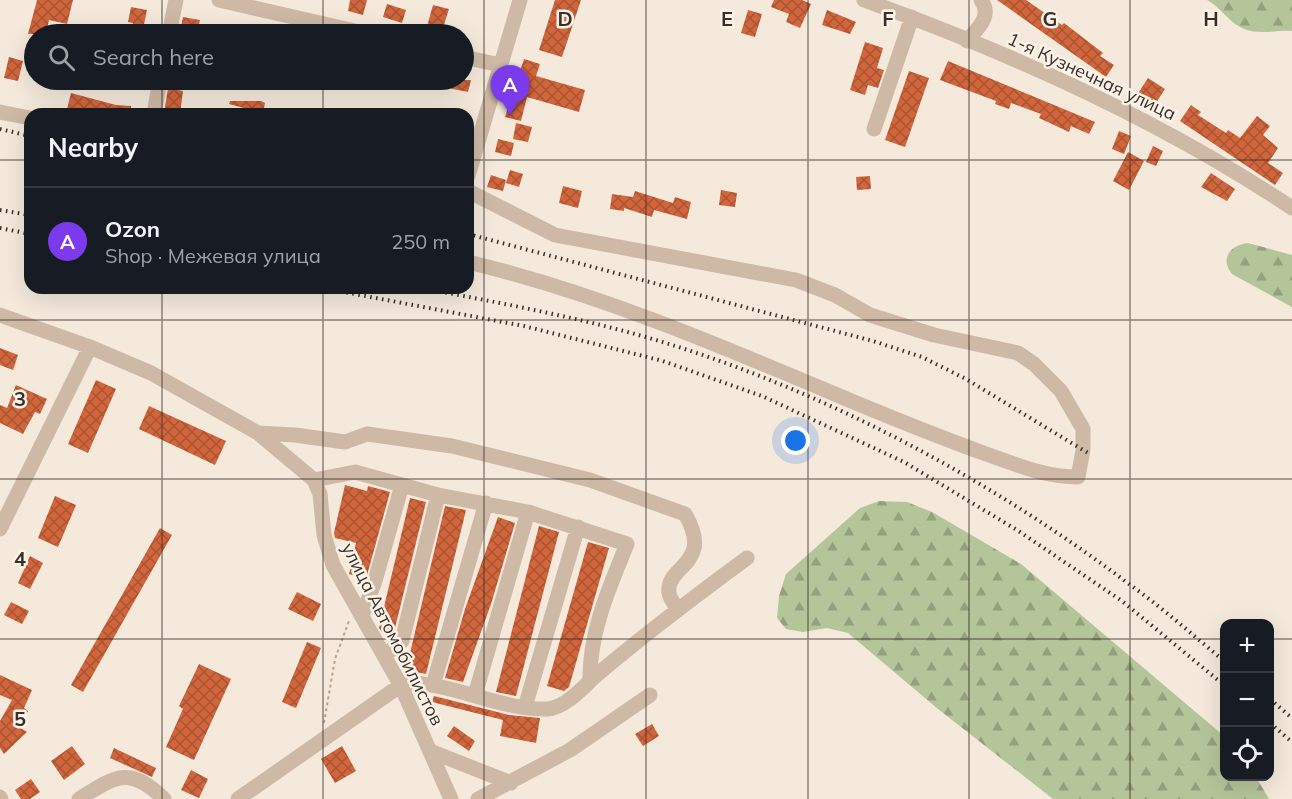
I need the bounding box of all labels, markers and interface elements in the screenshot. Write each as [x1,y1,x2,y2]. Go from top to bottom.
text: D [557,6,573,31]
text: E [721,6,733,31]
text: F [882,6,894,31]
text: G [1043,6,1057,31]
text: H [1203,6,1219,31]
search box [24,24,474,90]
street label: 1-я Кузнечная улица [1004,27,1180,125]
icon: search [45,41,78,74]
text: Search here [93,43,214,71]
pin: A [490,66,530,115]
text: Nearby [48,131,138,164]
text: Ozon [105,215,160,243]
text: A [60,229,75,254]
text: 250 m [391,229,450,254]
text: Shop · Межевая улица [105,243,321,268]
text: 3 [14,386,26,411]
your location [781,426,810,455]
street label: улица Автомобилистов [337,539,449,729]
text: 4 [14,546,26,571]
map controls [1220,619,1274,781]
button: + [1220,619,1274,673]
button: − [1220,673,1274,727]
text: 5 [14,706,26,731]
button: locate [1220,727,1274,781]

